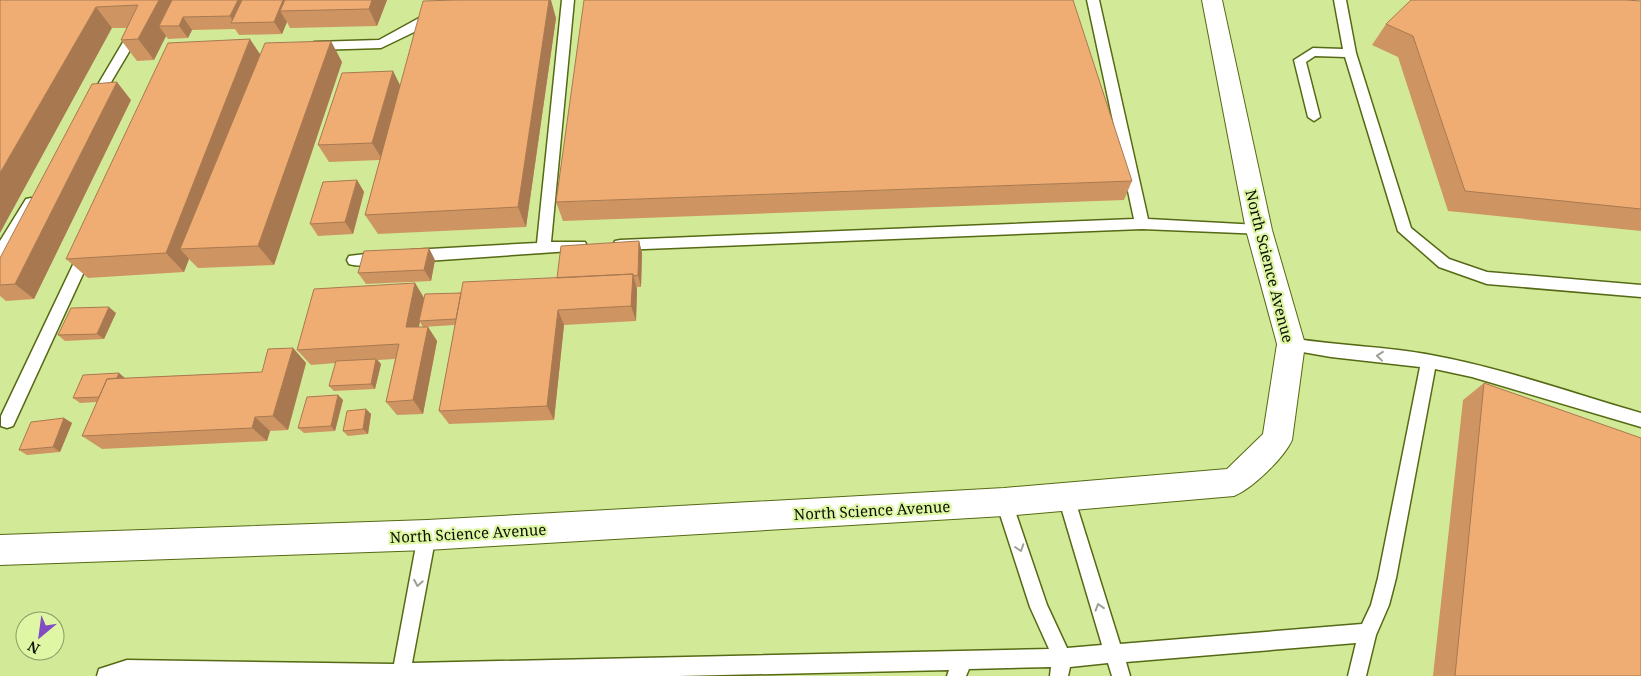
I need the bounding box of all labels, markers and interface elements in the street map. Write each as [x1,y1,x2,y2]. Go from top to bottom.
street label: North Science Avenue [1241,187,1299,345]
one-way arrow [1376,351,1384,362]
street label: North Science Avenue [793,496,951,524]
street label: North Science Avenue [389,519,547,547]
one-way arrow [1014,543,1024,552]
one-way arrow [414,579,424,588]
one-way arrow [1094,604,1104,612]
north arrow [15,611,65,661]
text: N [24,637,43,659]

